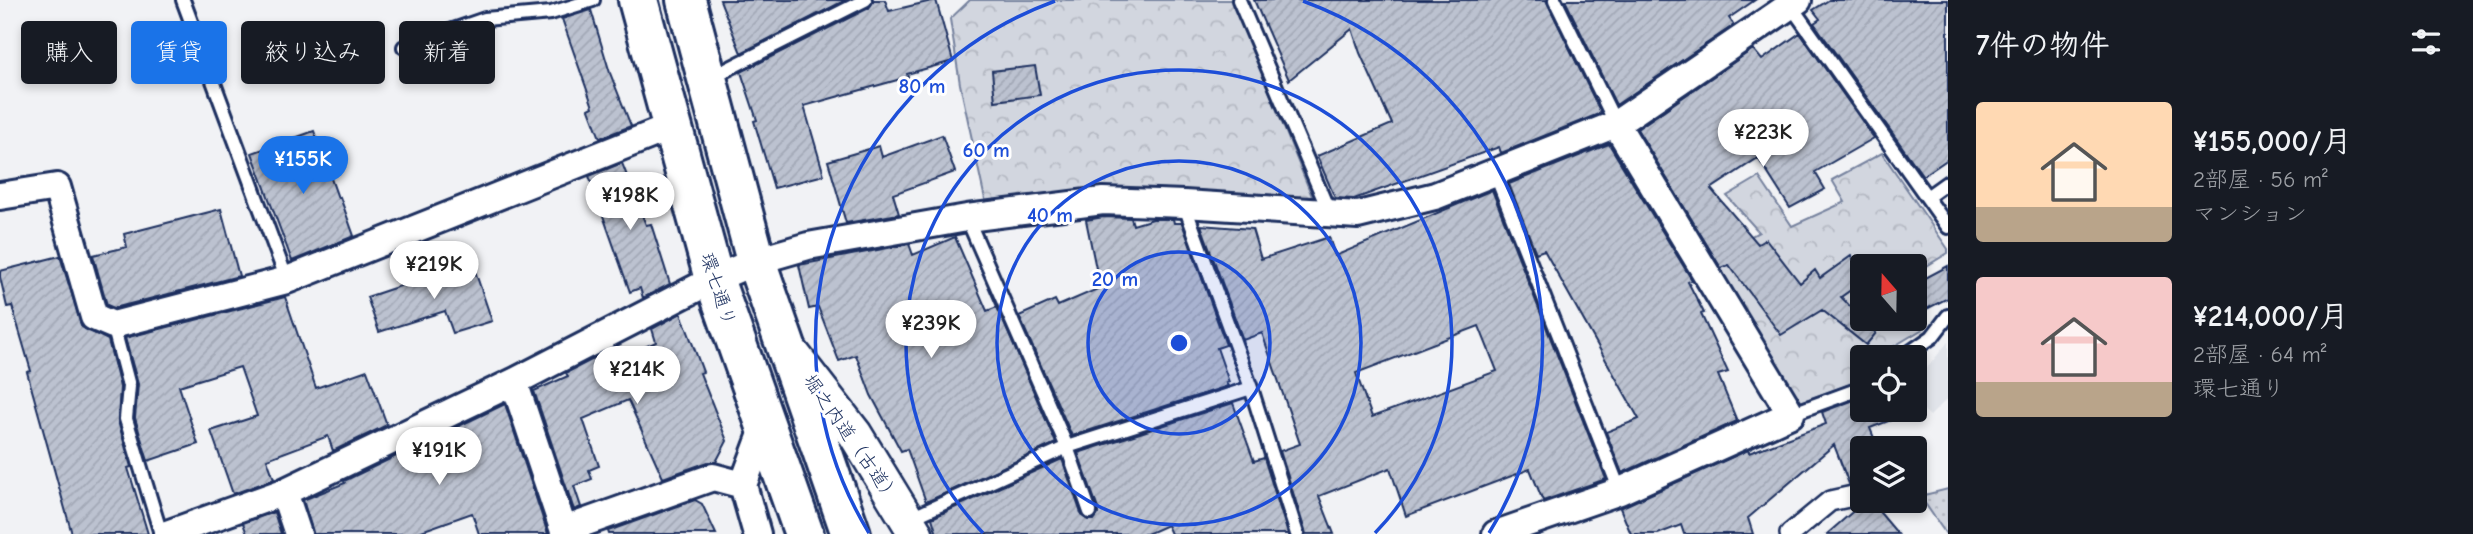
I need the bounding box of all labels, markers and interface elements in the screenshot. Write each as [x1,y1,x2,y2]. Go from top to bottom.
chip: 購入 [21,21,117,84]
chip: 賃貸 [131,21,227,84]
chip: 絞り込み [241,21,385,84]
chip: 新着 [399,21,495,84]
icon: filters [2407,23,2445,61]
text: 7件の物件 [1976,28,2110,63]
text: 80 m [899,74,945,98]
pin: ¥223K [1714,110,1812,169]
text: ¥223K [1734,118,1792,145]
text: ¥155,000/月 [2193,124,2352,159]
icon: home [2032,130,2116,214]
pin: ¥155K [254,136,352,196]
text: 60 m [962,138,1010,162]
text: ¥155K [274,145,332,172]
text: 2部屋 · 56 m² [2193,166,2328,193]
pin: ¥198K [581,173,679,232]
text: ¥198K [601,181,659,208]
text: マンション [2193,200,2307,227]
text: 40 m [1027,203,1073,227]
pin: ¥219K [385,242,483,301]
text: ¥219K [406,250,462,277]
street label: 環七通り [696,250,740,329]
north arrow [1850,254,1927,331]
map controls [1850,254,1927,513]
text: 20 m [1092,267,1138,291]
text: ¥214,000/月 [2193,299,2349,334]
pin: ¥239K [882,300,980,360]
icon: home [2032,305,2116,389]
text: ¥239K [901,309,961,336]
centre of rings [1167,331,1191,355]
text: 2部屋 · 64 m² [2193,341,2326,368]
button: locate [1850,345,1927,422]
pin: ¥214K [588,346,686,406]
text: ¥214K [609,355,665,382]
street label: 堀之内道（古道） [799,370,904,507]
text: 環七通り [2193,375,2285,402]
pin: ¥191K [390,428,488,487]
text: ¥191K [412,436,466,463]
button: layers [1850,436,1927,513]

